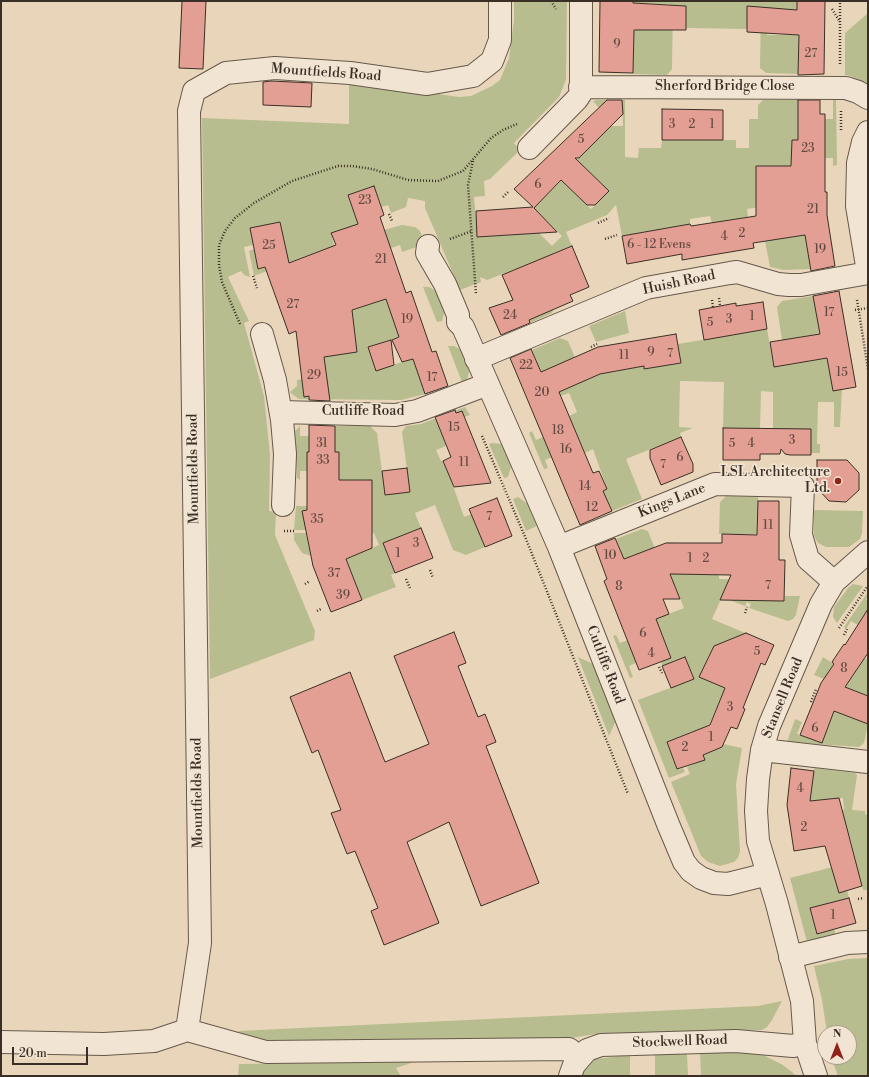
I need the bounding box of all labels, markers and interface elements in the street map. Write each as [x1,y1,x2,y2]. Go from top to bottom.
house number: 9 [613,38,621,52]
house number: 27 [805,47,817,61]
street label: Mountfields Road [270,61,382,85]
street label: Sherford Bridge Close [655,79,795,95]
house number: 3 [669,118,675,132]
house number: 2 [689,118,695,132]
house number: 1 [709,118,715,132]
house number: 5 [578,133,584,147]
house number: 23 [801,142,815,156]
house number: 6 [534,178,542,192]
house number: 23 [358,194,372,208]
house number: 21 [807,203,819,217]
house number: 2 [739,227,745,241]
house number: 4 [720,230,728,244]
house number: 6 - 12 Evens [627,238,691,252]
house number: 25 [262,239,276,253]
house number: 19 [814,243,826,257]
house number: 21 [375,253,387,267]
street label: Huish Road [641,267,717,299]
house number: 27 [287,298,299,312]
house number: 17 [824,306,834,320]
house number: 24 [503,309,517,323]
house number: 1 [749,310,755,324]
house number: 19 [401,313,413,327]
house number: 3 [726,313,732,327]
house number: 5 [707,316,713,330]
house number: 9 [647,346,655,360]
house number: 7 [667,347,673,361]
house number: 11 [619,349,629,363]
house number: 22 [519,359,533,373]
house number: 15 [836,366,848,380]
house number: 29 [307,369,321,383]
house number: 17 [427,371,437,385]
house number: 20 [535,386,549,400]
street label: Cutliffe Road [322,404,404,420]
street label: Mountfields Road [185,413,203,525]
house number: 15 [448,421,460,435]
house number: 18 [552,424,564,438]
house number: 3 [789,434,795,448]
house number: 31 [316,437,328,451]
house number: 5 [729,437,735,451]
house number: 4 [747,437,755,451]
house number: 16 [560,443,572,457]
house number: 6 [676,451,684,465]
house number: 33 [316,454,330,468]
house number: 11 [459,456,469,470]
house number: 7 [660,458,666,472]
place label: LSL Architecture Ltd. [720,465,830,498]
marker: LSL Architecture Ltd. [833,476,843,486]
house number: 14 [579,480,591,494]
street label: Kings Lane [636,480,708,522]
house number: 12 [586,501,598,515]
house number: 7 [486,510,492,524]
house number: 35 [310,513,324,527]
house number: 11 [763,519,773,533]
house number: 3 [413,537,419,551]
house number: 1 [395,547,401,561]
house number: 10 [604,549,616,563]
house number: 1 [687,552,693,566]
house number: 2 [703,552,709,566]
house number: 37 [328,567,340,581]
house number: 7 [765,579,771,593]
house number: 8 [615,580,623,594]
house number: 39 [336,589,350,603]
street label: Cutliffe Road [582,623,628,707]
house number: 6 [639,627,647,641]
house number: 5 [754,645,760,659]
house number: 4 [647,647,655,661]
street label: Stansell Road [759,655,807,741]
house number: 8 [840,662,848,676]
house number: 3 [727,701,733,715]
house number: 6 [811,722,819,736]
house number: 1 [708,731,714,745]
street label: Mountfields Road [189,737,207,849]
house number: 2 [682,741,688,755]
house number: 4 [796,782,804,796]
house number: 2 [801,821,807,835]
house number: 1 [830,909,836,923]
north arrow [817,1025,857,1065]
text: N [833,1027,841,1041]
street label: Stockwell Road [632,1032,728,1052]
scale bar [14,1039,90,1065]
text: 20 m [19,1046,47,1061]

